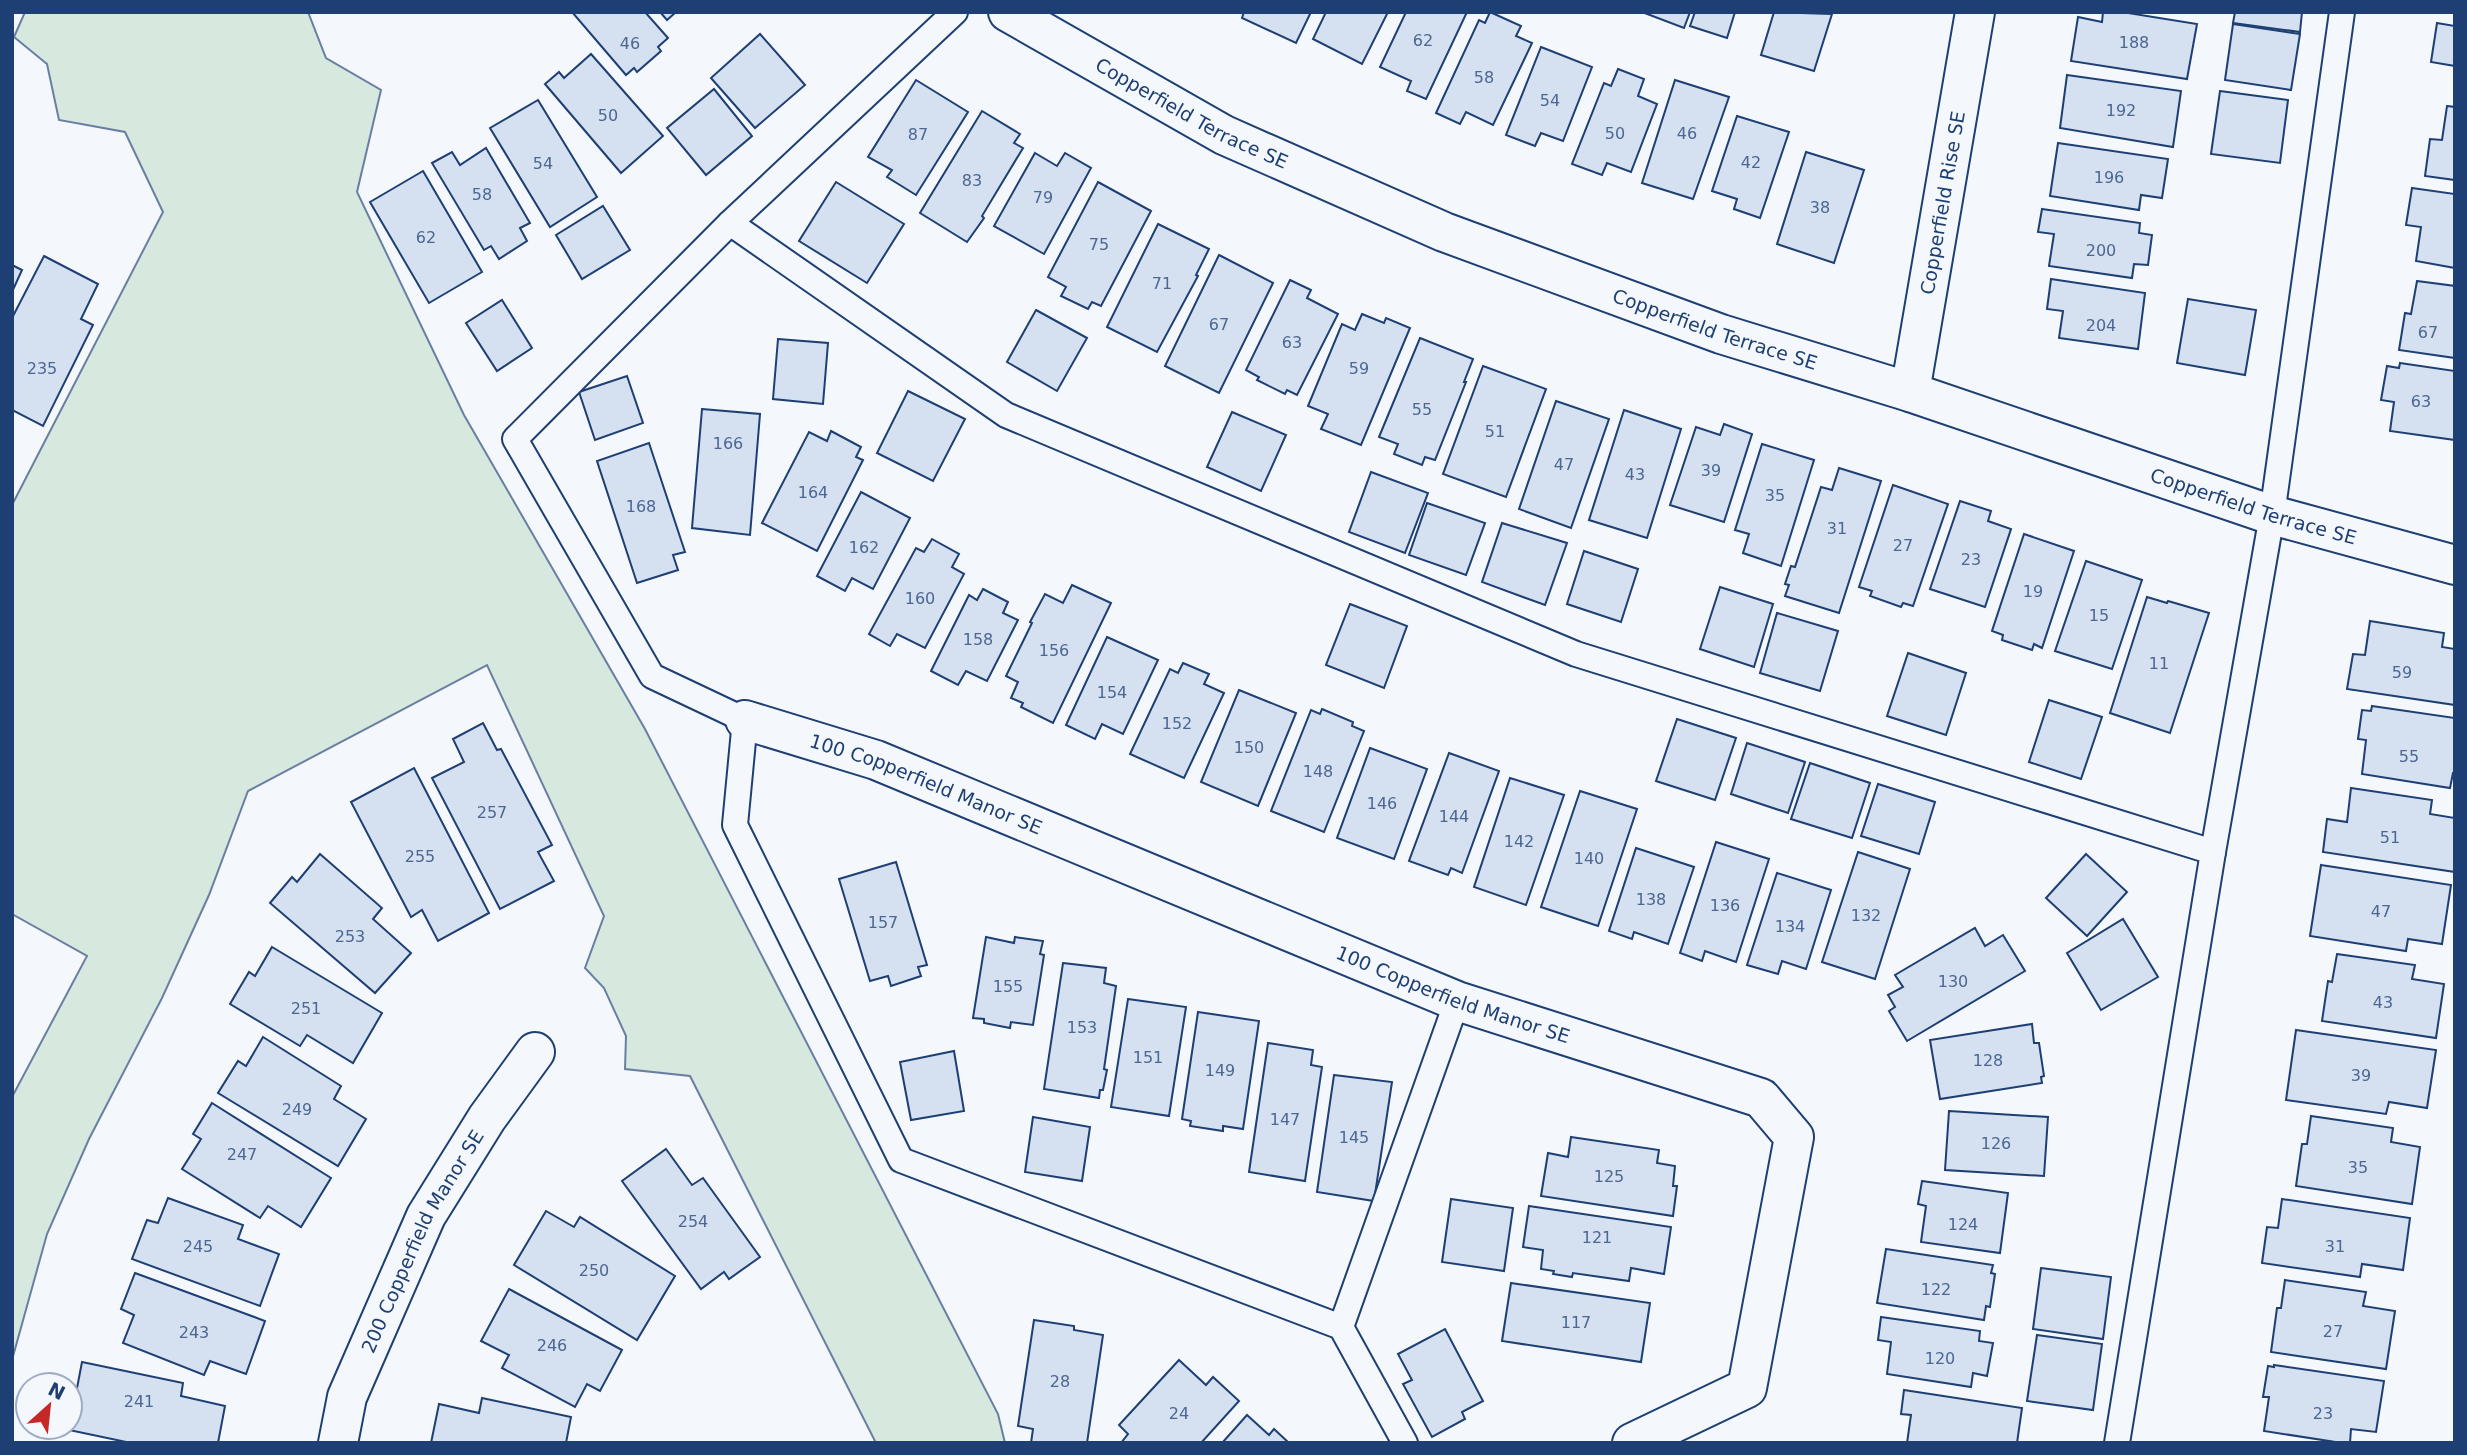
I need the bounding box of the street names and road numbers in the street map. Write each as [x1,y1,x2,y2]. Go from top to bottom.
street label: Copperfield Terrace SE [1092,53,1291,173]
street label: Copperfield Rise SE [1916,109,1969,296]
street label: Copperfield Terrace SE [1610,284,1820,374]
street label: Copperfield Terrace SE [2148,464,2359,549]
street label: 100 Copperfield Manor SE [807,729,1045,839]
street label: 100 Copperfield Manor SE [1333,941,1573,1047]
street label: 200 Copperfield Manor SE [357,1126,488,1356]

